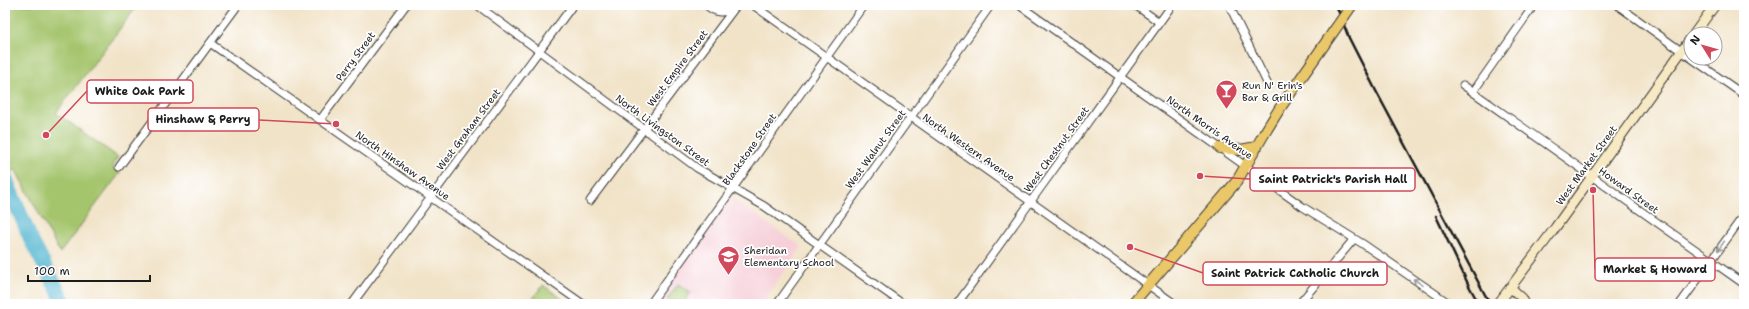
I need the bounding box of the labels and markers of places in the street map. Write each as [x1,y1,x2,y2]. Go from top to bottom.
bar icon: Run N' Erin's Bar & Grill [1213,78,1239,111]
place label: Run N' Erin's Bar & Grill [1242,79,1303,104]
callout: White Oak Park [87,80,193,103]
callout: Hinshaw & Perry [148,108,259,131]
callout: Saint Patrick's Parish Hall [1250,168,1415,191]
school or university icon: Sheridan Elementary School [715,243,741,276]
place label: Sheridan Elementary School [744,244,834,269]
callout: Market & Howard [1595,258,1715,281]
callout: Saint Patrick Catholic Church [1203,262,1387,285]

